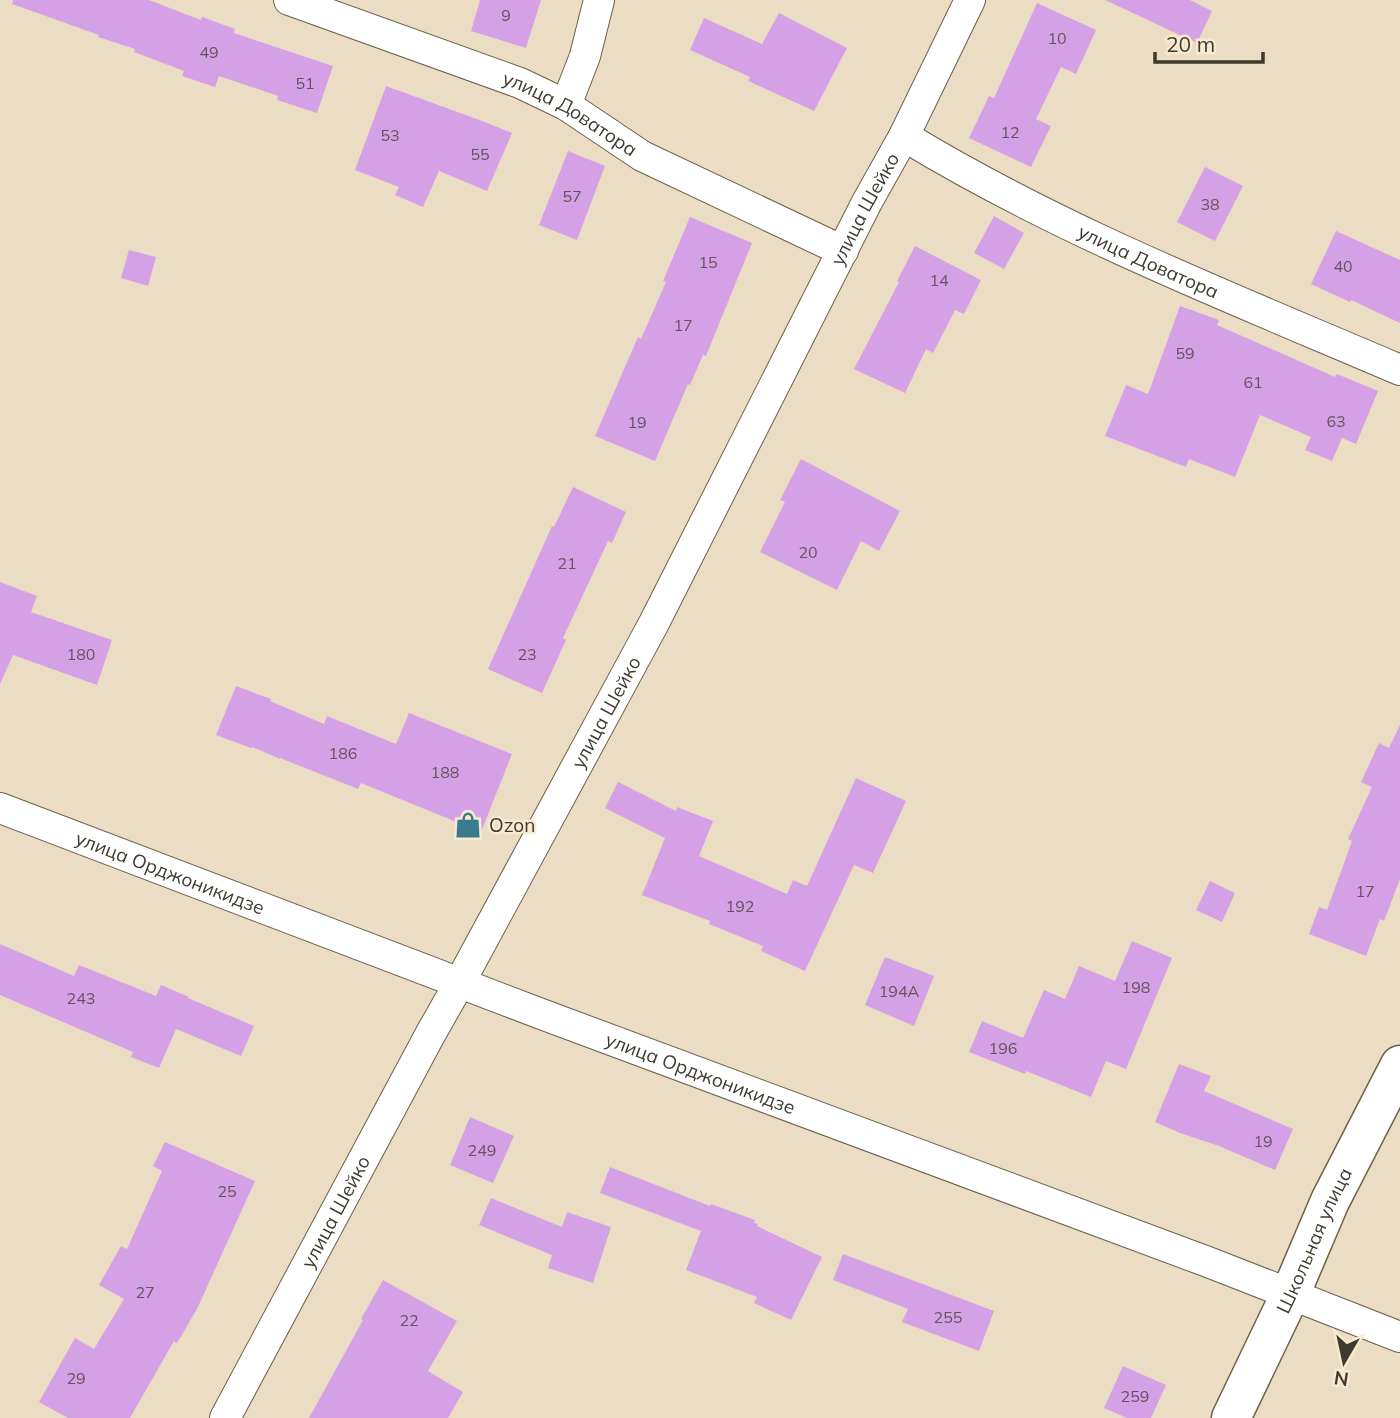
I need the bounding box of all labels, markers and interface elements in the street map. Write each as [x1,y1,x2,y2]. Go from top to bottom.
house number: 9 [501,5,511,25]
scale bar [1155,21,1264,65]
house number: 10 [1047,28,1067,48]
text: 20 m [1166,31,1215,57]
house number: 49 [199,42,219,62]
street label: улица Доватора [500,66,642,161]
house number: 51 [295,73,315,93]
house number: 12 [1000,122,1020,142]
house number: 53 [380,125,400,145]
house number: 55 [470,144,490,164]
street label: улица Шейко [825,148,904,269]
house number: 57 [562,186,582,206]
house number: 38 [1200,194,1220,214]
street label: улица Доватора [1074,219,1222,304]
house number: 15 [698,252,718,272]
house number: 40 [1333,256,1353,276]
house number: 14 [929,270,949,290]
house number: 17 [673,315,693,335]
house number: 59 [1175,343,1195,363]
house number: 61 [1243,372,1263,392]
house number: 63 [1326,411,1346,431]
house number: 19 [627,412,647,432]
house number: 20 [798,542,818,562]
house number: 21 [557,553,577,573]
house number: 180 [67,644,95,664]
house number: 23 [517,644,537,664]
street label: улица Шейко [566,652,646,772]
house number: 186 [329,743,357,763]
house number: 188 [431,762,459,782]
shop icon: Ozon [453,810,483,840]
place label: Ozon [489,813,535,837]
street label: улица Орджоникидзе [72,826,268,920]
house number: 17 [1355,881,1375,901]
house number: 192 [726,896,754,916]
house number: 198 [1122,977,1150,997]
house number: 194А [879,981,920,1001]
house number: 243 [67,988,95,1008]
street label: улица Орджоникидзе [602,1027,799,1119]
house number: 196 [989,1038,1017,1058]
house number: 19 [1253,1131,1273,1151]
house number: 249 [468,1140,496,1160]
street label: улица Шейко [296,1151,375,1272]
street label: Школьная улица [1271,1164,1357,1317]
house number: 25 [217,1181,237,1201]
house number: 27 [135,1282,155,1302]
house number: 255 [934,1307,962,1327]
house number: 22 [399,1310,419,1330]
north arrow [1309,1327,1379,1397]
text: N [1332,1366,1350,1392]
house number: 29 [66,1368,86,1388]
house number: 259 [1121,1386,1149,1406]

